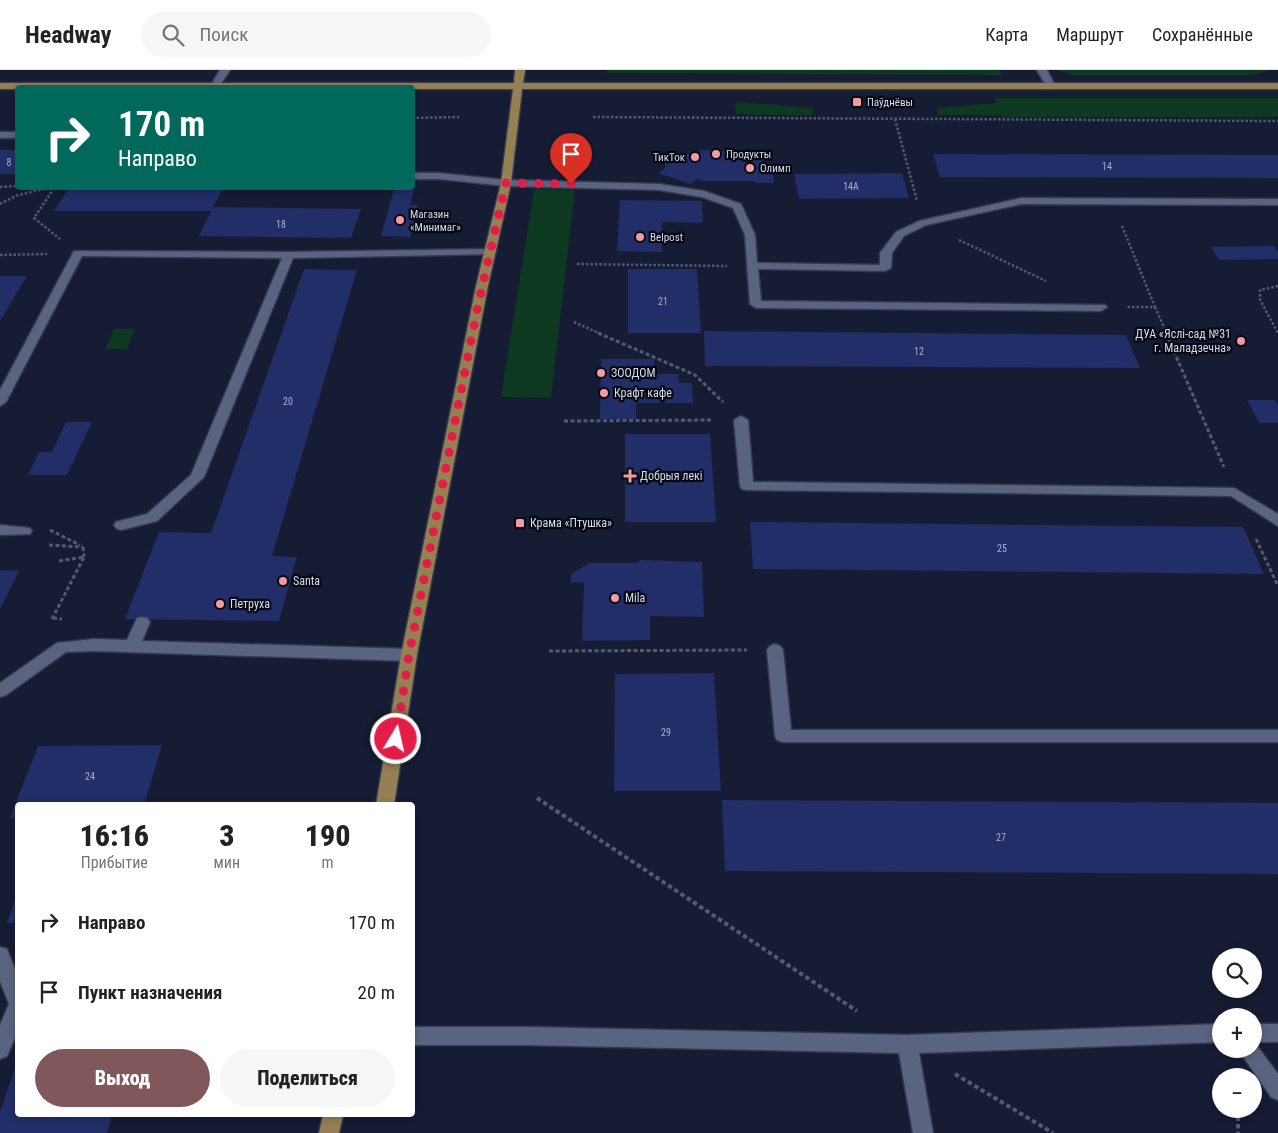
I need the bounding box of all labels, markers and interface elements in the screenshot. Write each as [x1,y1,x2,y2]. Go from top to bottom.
search box [141,12,491,57]
text: Headway [25,21,111,49]
icon: search [159,21,187,49]
text: Поиск [199,23,248,46]
text: Карта [985,24,1028,45]
text: Маршрут [1056,24,1124,45]
text: Сохранённые [1152,24,1253,45]
marker: Паўднёвы [851,96,863,108]
place label: Паўднёвы [867,96,913,109]
text: 170 m [118,104,205,145]
icon: right [35,105,100,170]
pin [550,133,592,184]
icon: arrive [557,140,585,168]
text: Направо [118,146,197,171]
marker: Продукты [710,148,722,160]
place label: Продукты [726,148,771,161]
place label: ТикТок [653,151,686,164]
marker: ТикТок [689,151,701,163]
house number: 8 [7,157,12,168]
house number: 14 [1102,161,1112,172]
marker: Олимп [744,162,756,174]
place label: Олимп [760,162,791,175]
house number: 14А [843,181,859,192]
place label: Магазин «Минимаг» [410,208,461,234]
marker: Магазин «Минимаг» [394,214,406,226]
house number: 18 [276,219,286,230]
marker: Belpost [634,231,646,243]
place label: Belpost [650,231,683,244]
house number: 21 [658,296,668,307]
place label: ДУА «Яслі-сад №31 г. Маладзечна» [1135,327,1231,355]
marker: ДУА «Яслі-сад №31 г. Маладзечна» [1235,335,1247,347]
house number: 12 [914,346,924,357]
place label: ЗООДОМ [611,366,656,380]
marker: ЗООДОМ [595,367,607,379]
place label: Крафт кафе [614,386,672,400]
marker: Крафт кафе [598,387,610,399]
house number: 20 [283,396,293,407]
place label: Добрыя лекі [640,469,703,483]
marker: Добрыя лекі [624,470,636,482]
place label: Крама «Птушка» [530,516,612,530]
marker: Крама «Птушка» [514,517,526,529]
house number: 25 [997,543,1007,554]
place label: Santa [293,574,320,588]
marker: Santa [277,575,289,587]
place label: Mila [625,591,646,605]
marker: Mila [609,592,621,604]
place label: Петруха [230,597,270,611]
marker: Петруха [214,598,226,610]
position arrow [369,712,421,764]
house number: 29 [661,727,671,738]
house number: 24 [85,771,95,782]
text: 16:16 [80,818,149,853]
text: 3 [219,818,234,853]
text: 190 [305,818,350,853]
house number: 27 [996,832,1006,843]
text: Прибытие [81,853,148,872]
text: мин [214,853,240,872]
text: m [322,853,334,872]
icon: right [35,908,63,936]
text: Направо [78,911,145,934]
text: 170 m [348,911,395,934]
map controls [1212,948,1262,1118]
button: search [1212,948,1262,998]
icon: arrive [35,978,63,1006]
text: Пункт назначения [78,981,222,1004]
text: 20 m [358,981,395,1004]
button: + [1212,1008,1262,1058]
button: Выход [35,1049,210,1107]
button: Поделиться [220,1049,395,1107]
button: − [1212,1068,1262,1118]

